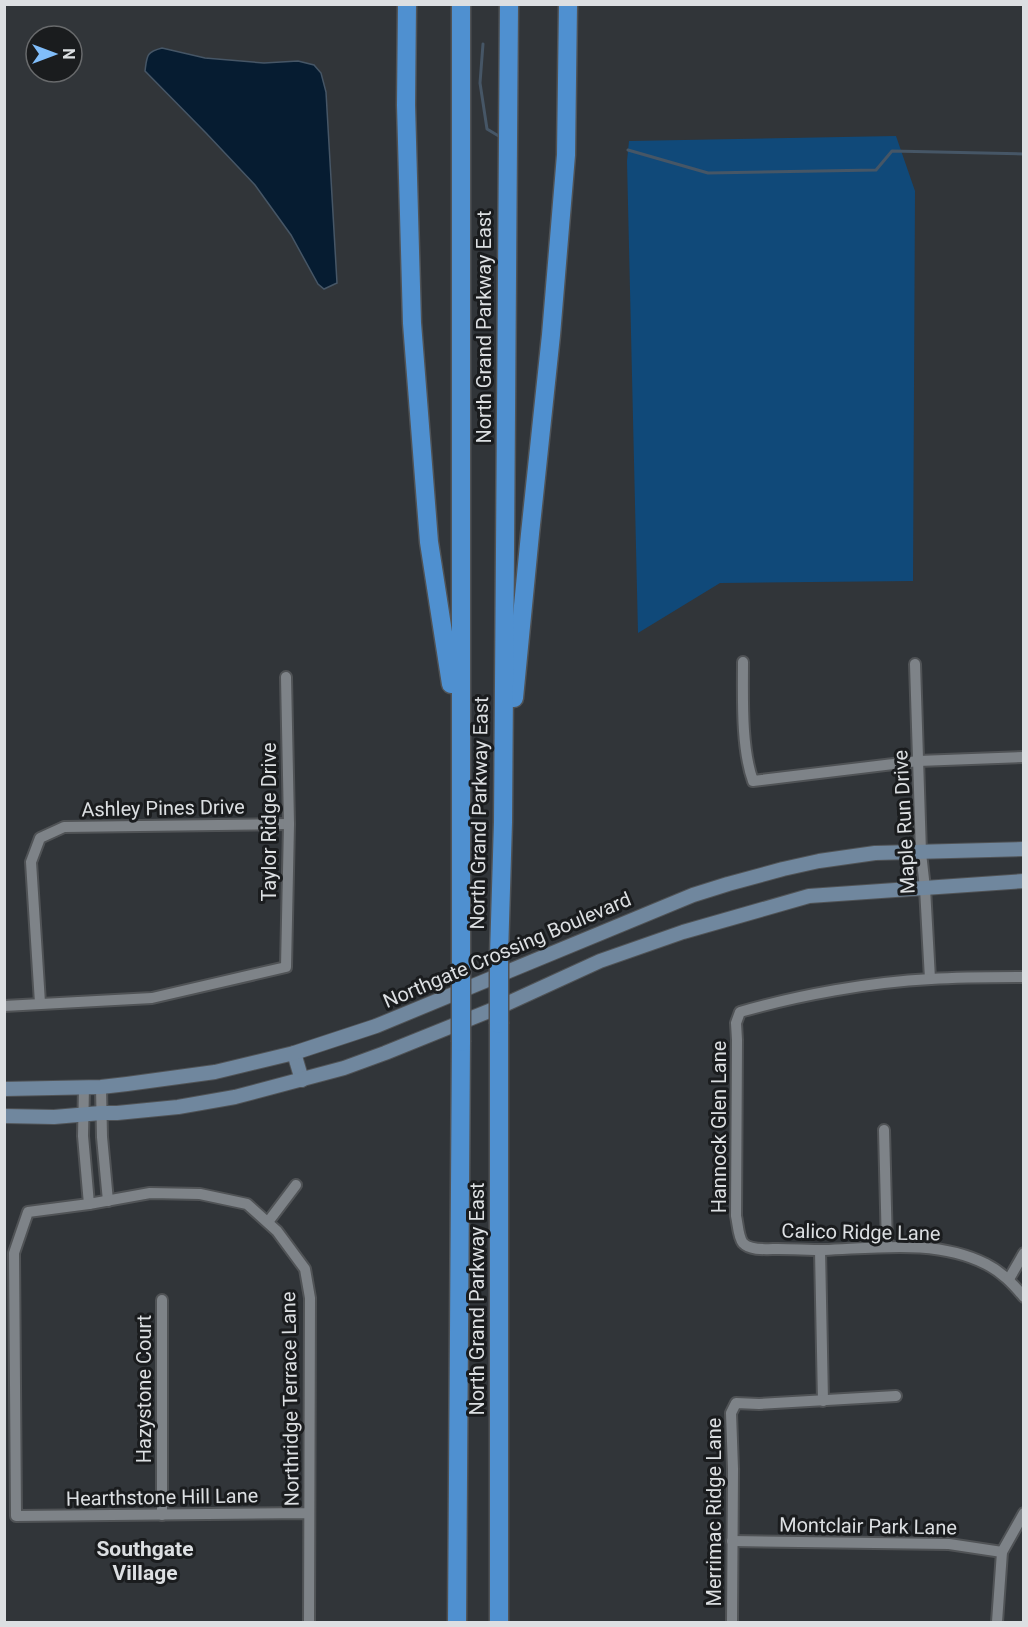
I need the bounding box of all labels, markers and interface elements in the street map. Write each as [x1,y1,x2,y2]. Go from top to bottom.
north arrow [24,24,84,84]
text: N [59,48,78,60]
street label: North Grand Parkway East [472,210,496,444]
street label: North Grand Parkway East [465,696,493,930]
street label: Taylor Ridge Drive [257,742,281,902]
street label: Maple Run Drive [888,749,920,895]
street label: Ashley Pines Drive [81,795,245,821]
street label: Northgate Crossing Boulevard [379,887,635,1013]
street label: Hannock Glen Lane [707,1041,731,1213]
street label: North Grand Parkway East [465,1182,489,1416]
street label: Calico Ridge Lane [781,1219,941,1245]
street label: Northridge Terrace Lane [276,1291,304,1507]
street label: Hazystone Court [132,1315,156,1463]
street label: Merrimac Ridge Lane [702,1418,726,1606]
street label: Hearthstone Hill Lane [66,1483,258,1511]
street label: Montclair Park Lane [779,1512,957,1540]
district label: Southgate Village [96,1537,194,1585]

